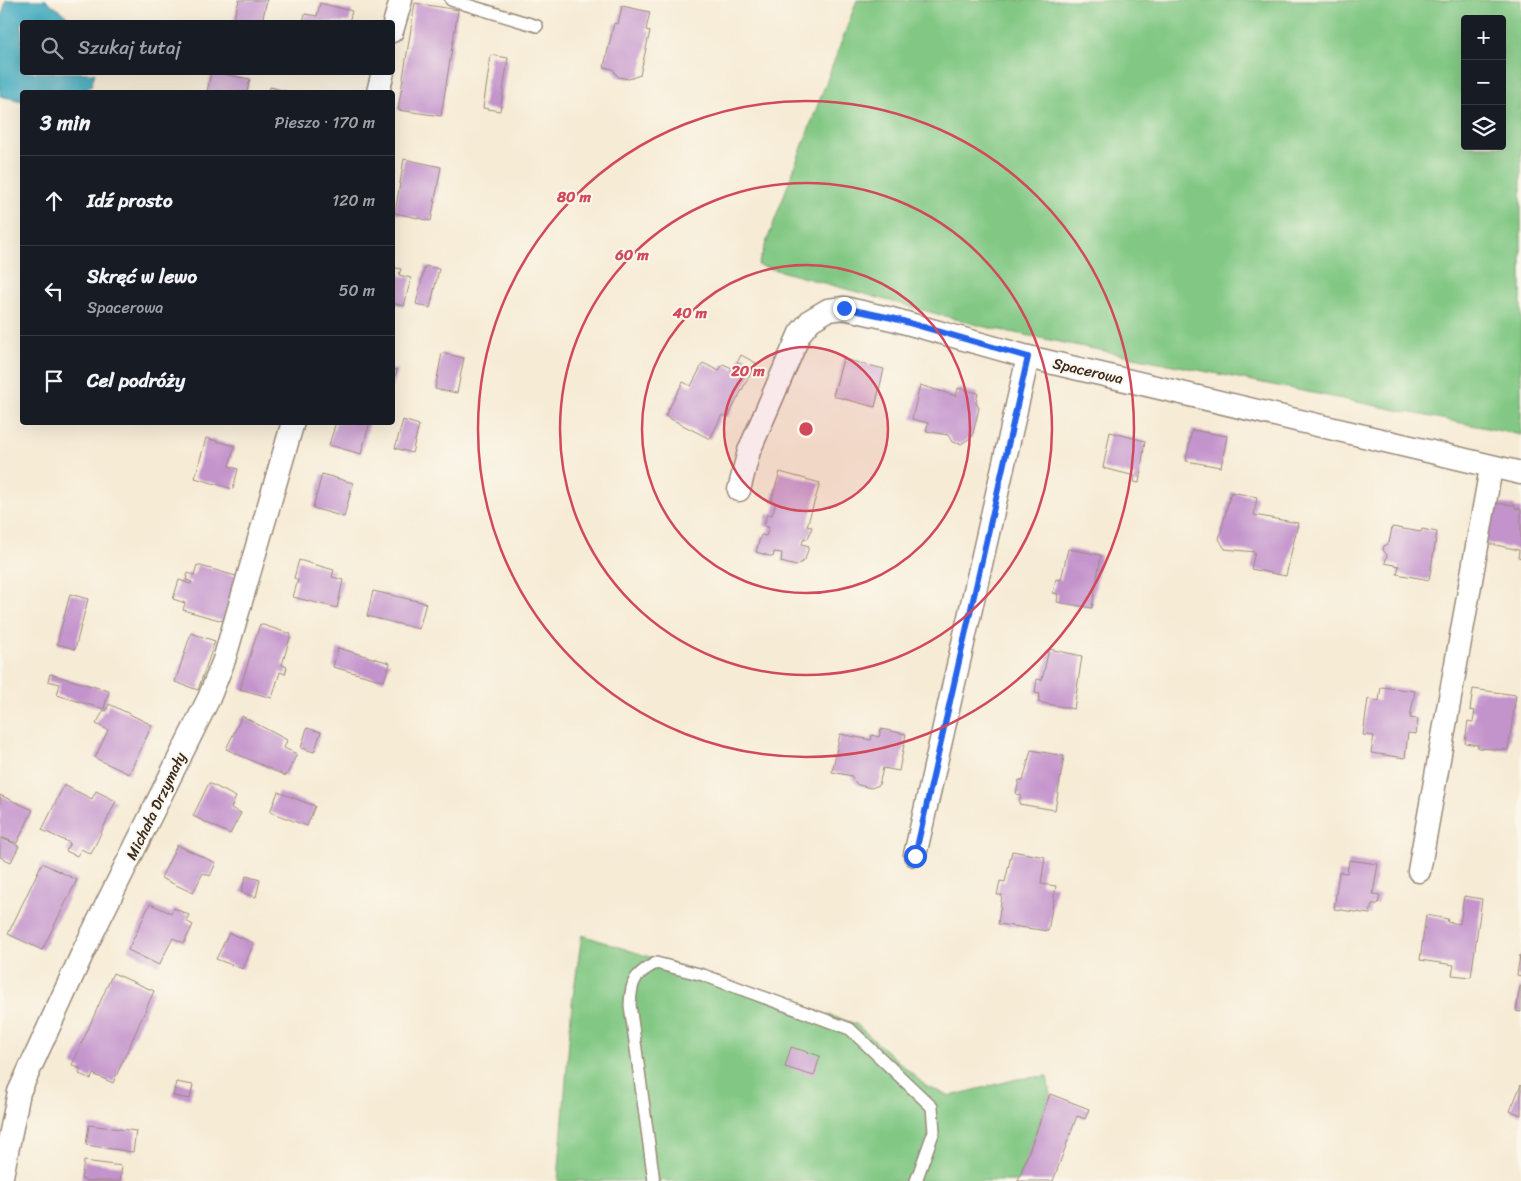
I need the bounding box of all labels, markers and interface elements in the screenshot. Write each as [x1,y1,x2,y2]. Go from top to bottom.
map controls [1461,15,1506,150]
button: + [1461,15,1506,60]
search box [20,20,395,75]
text: Szukaj tutaj [78,31,181,64]
icon: search [38,34,66,62]
button: − [1461,60,1506,105]
text: 3 min [40,104,90,142]
button: layers [1461,105,1506,150]
text: Pieszo · 170 m [275,108,375,137]
text: Idź prosto [87,184,173,217]
text: 80 m [556,184,591,210]
text: 120 m [332,186,375,215]
icon: ahead [40,187,68,215]
text: 60 m [614,242,649,268]
text: Skręć w lewo [87,260,197,293]
text: 50 m [339,276,375,305]
icon: left [40,277,68,305]
text: Spacerowa [87,293,163,322]
route end [833,297,856,320]
text: 40 m [672,300,708,326]
street label: Spacerowa [1050,350,1126,392]
text: 20 m [730,358,765,384]
text: Cel podróży [87,364,185,397]
icon: arrive [40,367,68,395]
centre of rings [797,420,815,438]
street label: Michała Drzymały [119,747,193,864]
route start [904,845,927,868]

